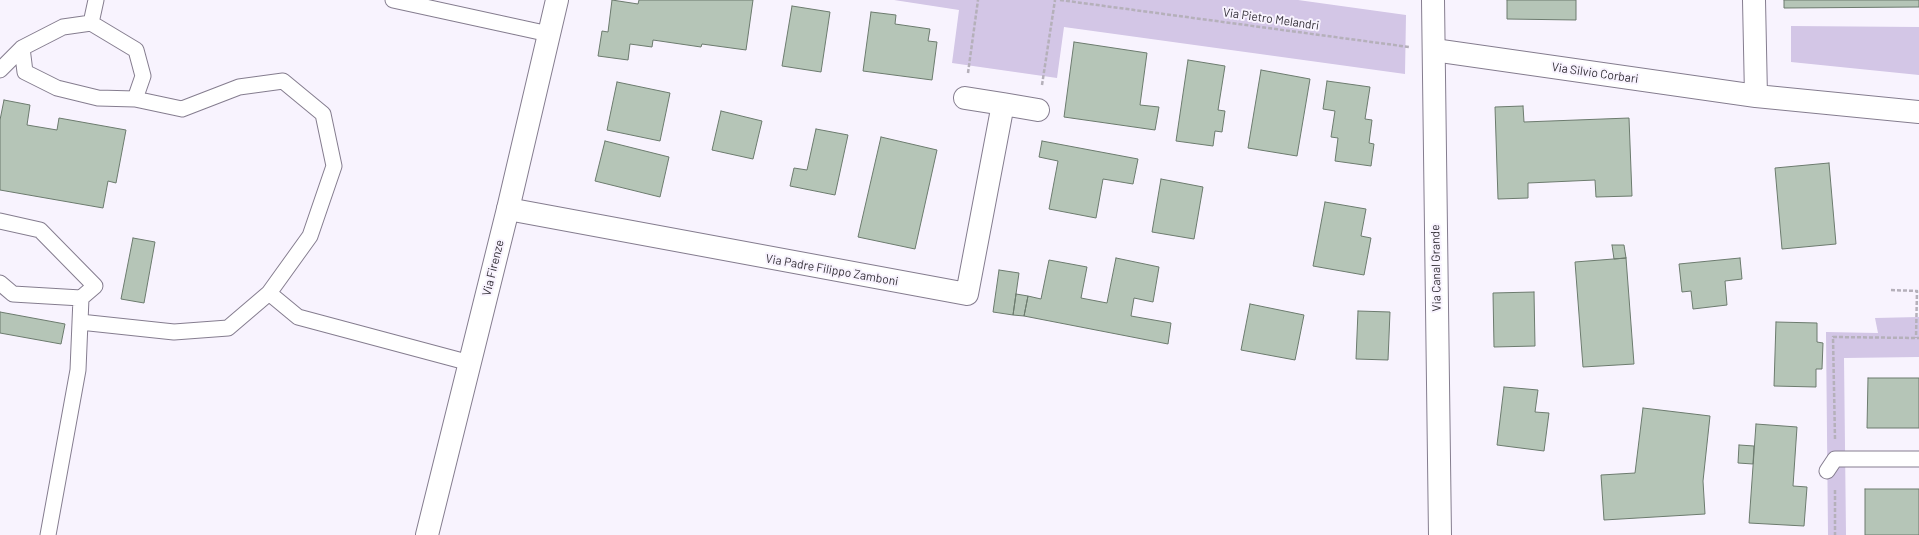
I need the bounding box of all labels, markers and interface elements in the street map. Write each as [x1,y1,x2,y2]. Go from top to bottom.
street label: Via Pietro Melandri [1222,5,1320,33]
street label: Via Silvio Corbari [1551,60,1639,86]
street label: Via Canal Grande [1428,224,1444,312]
street label: Via Firenze [479,238,507,298]
street label: Via Padre Filippo Zamboni [765,251,899,289]

